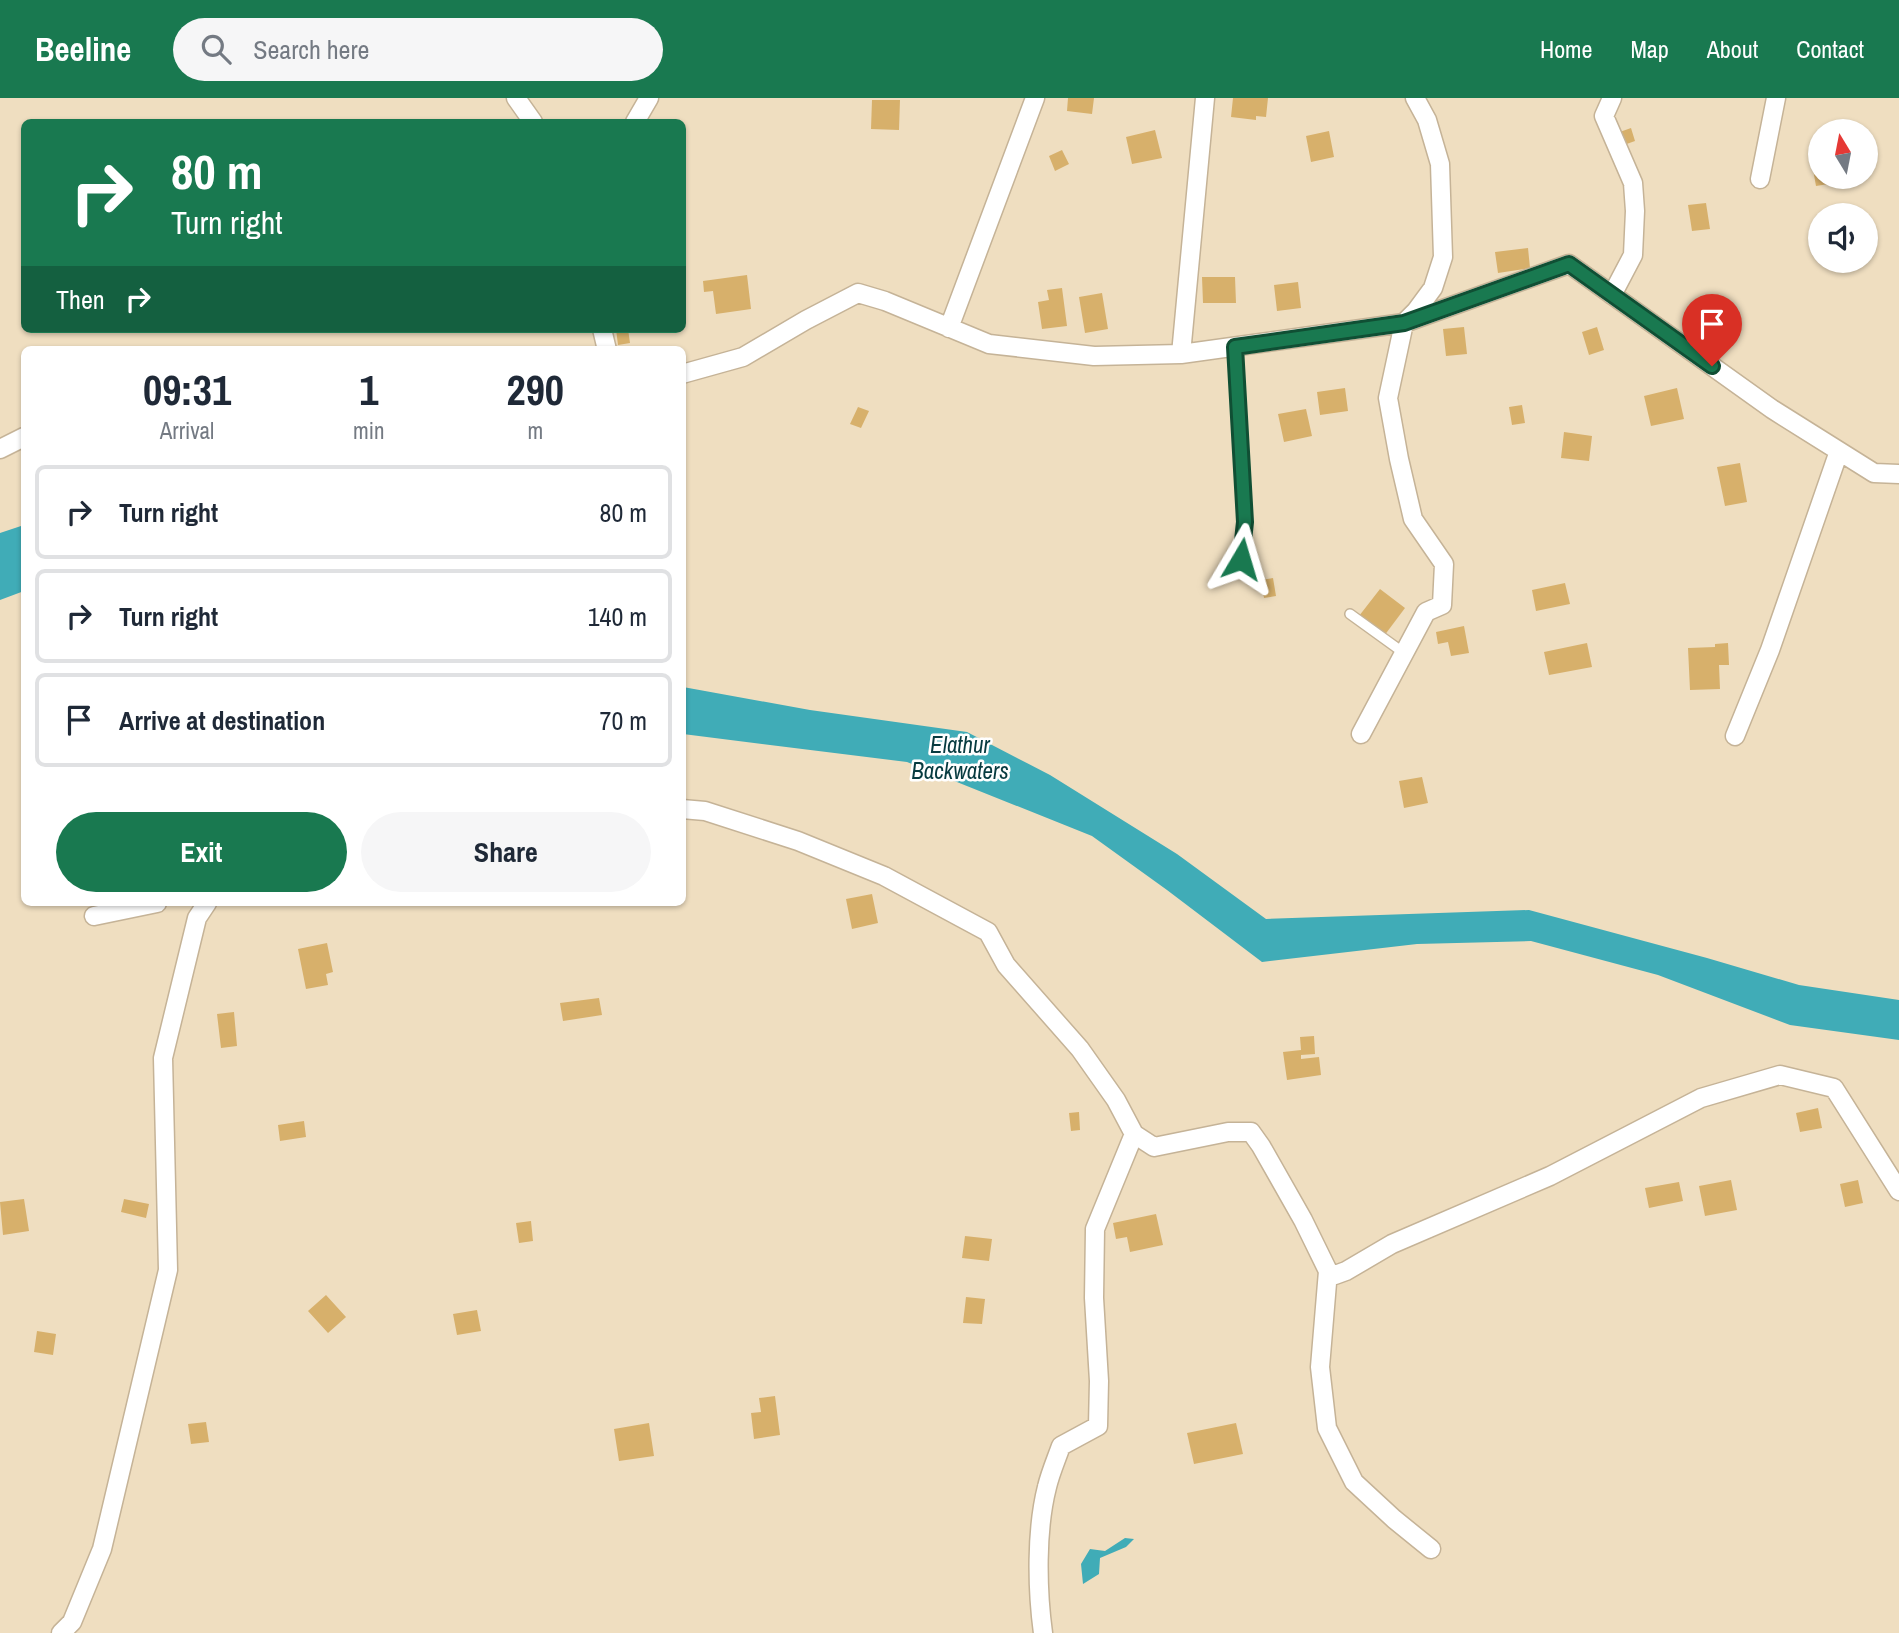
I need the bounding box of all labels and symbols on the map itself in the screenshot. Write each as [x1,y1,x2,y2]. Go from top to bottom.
north arrow [1808,119,1878,189]
pin [1682,294,1742,366]
position arrow [1204,522,1278,596]
water label: Elathur Backwaters [911,729,1009,786]

